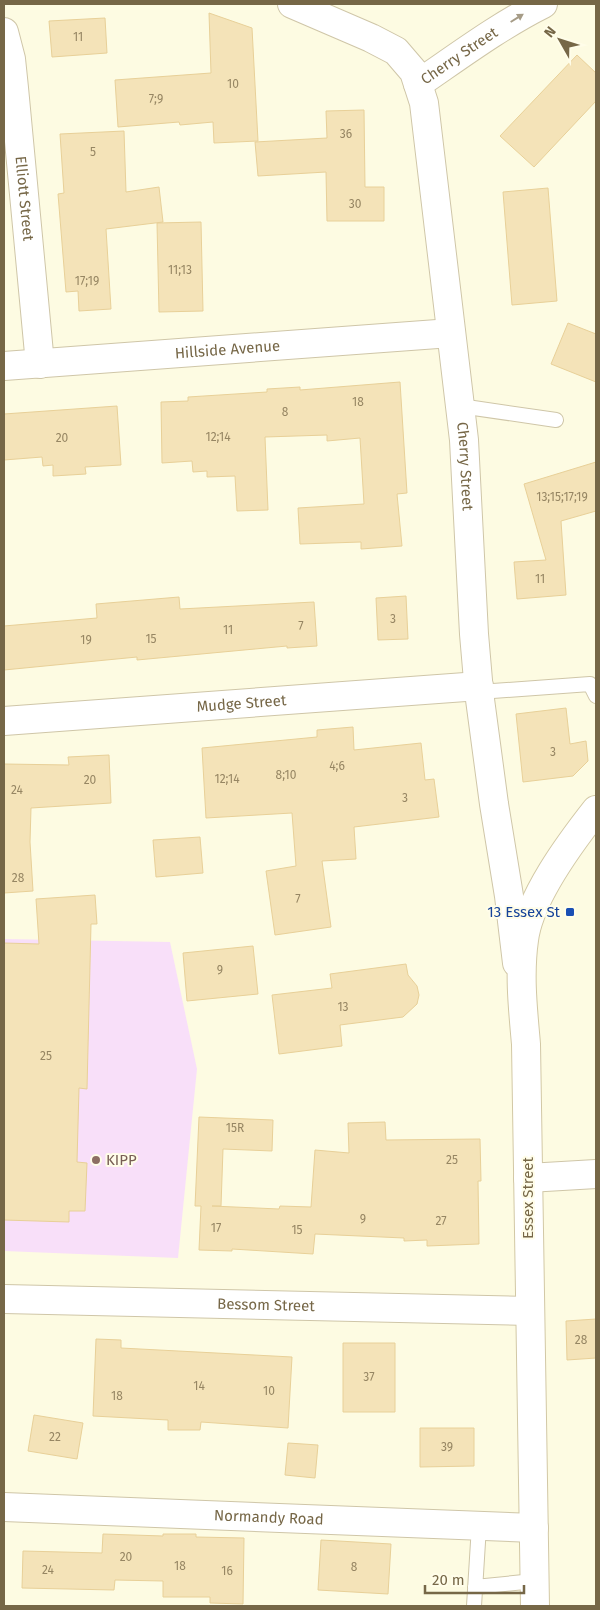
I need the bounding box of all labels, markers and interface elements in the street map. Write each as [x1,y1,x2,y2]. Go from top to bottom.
one-way arrow [510,14,523,23]
north arrow [535,15,585,65]
street label: Cherry Street [417,23,501,88]
text: N [541,23,560,41]
house number: 11 [73,30,83,44]
house number: 10 [227,77,239,91]
house number: 7;9 [149,92,163,106]
house number: 36 [340,127,352,141]
house number: 5 [90,145,96,159]
street label: Elliott Street [11,155,37,242]
house number: 30 [349,197,362,211]
house number: 11;13 [168,263,192,277]
house number: 17;19 [75,274,99,288]
street label: Hillside Avenue [174,337,281,362]
house number: 18 [352,395,364,409]
house number: 8 [282,405,289,419]
street label: Cherry Street [453,421,477,512]
house number: 12;14 [205,430,231,444]
house number: 20 [56,431,69,445]
house number: 13;15;17;19 [536,490,588,504]
house number: 11 [535,572,545,586]
house number: 3 [390,612,396,626]
house number: 7 [298,619,304,633]
house number: 11 [223,623,233,637]
house number: 15 [145,632,157,646]
house number: 19 [80,633,92,647]
street label: Mudge Street [196,691,287,716]
house number: 3 [550,745,556,759]
house number: 4;6 [329,759,345,773]
house number: 8;10 [276,768,297,782]
house number: 12;14 [214,772,240,786]
house number: 20 [84,773,97,787]
house number: 24 [11,783,24,797]
house number: 3 [402,791,408,805]
house number: 28 [12,871,25,885]
house number: 7 [295,892,301,906]
place label: 13 Essex St [487,903,561,921]
marker: 13 Essex St [564,906,576,918]
house number: 9 [217,963,223,977]
house number: 13 [337,1000,349,1014]
house number: 25 [40,1049,52,1063]
house number: 15R [226,1121,244,1135]
place label: KIPP [106,1151,137,1169]
house number: 25 [446,1153,458,1167]
marker: KIPP [90,1154,102,1166]
street label: Essex Street [519,1157,537,1239]
house number: 9 [360,1212,366,1226]
house number: 27 [435,1214,447,1228]
house number: 17 [211,1221,221,1235]
house number: 15 [291,1223,303,1237]
street label: Bessom Street [217,1295,315,1315]
house number: 28 [575,1333,588,1347]
house number: 37 [363,1370,375,1384]
house number: 14 [193,1379,205,1393]
house number: 10 [263,1384,275,1398]
house number: 18 [111,1389,123,1403]
house number: 22 [49,1430,61,1444]
house number: 39 [441,1440,453,1454]
street label: Normandy Road [214,1506,324,1529]
house number: 20 [120,1550,133,1564]
house number: 18 [174,1559,186,1573]
house number: 8 [351,1560,358,1574]
scale bar [425,1562,524,1594]
house number: 24 [42,1563,55,1577]
house number: 16 [221,1564,233,1578]
text: 20 m [432,1571,465,1589]

